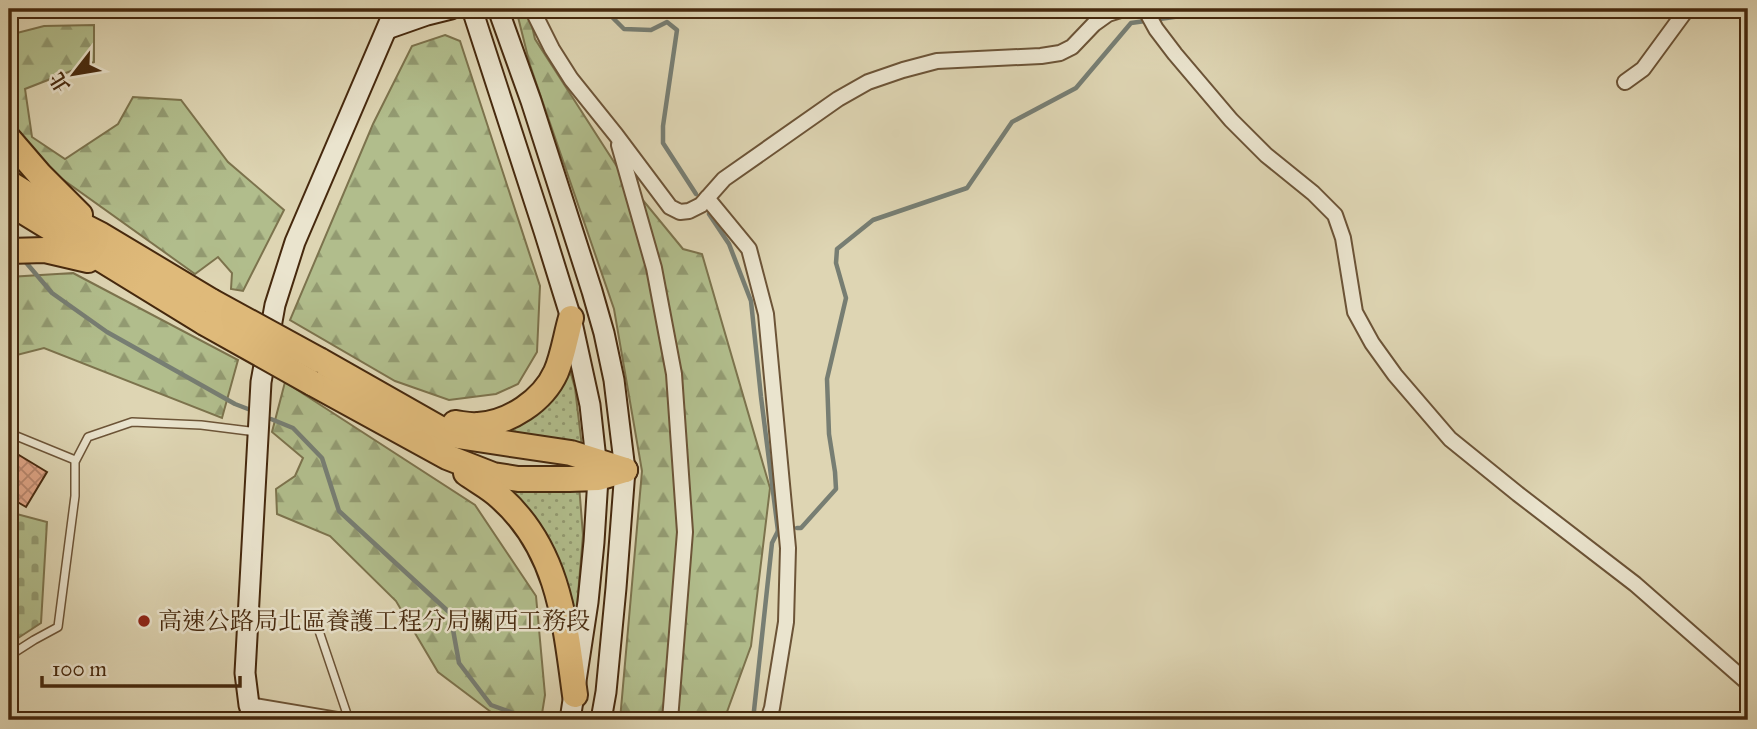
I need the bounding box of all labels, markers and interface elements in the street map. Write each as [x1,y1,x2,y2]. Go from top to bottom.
north arrow [38,38,108,108]
text: 北 [45,68,75,97]
place label: 高速公路局北區養護工程分局關西工務段 [158,606,590,636]
marker: 高速公路局北區養護工程分局關西工務段 [136,613,152,629]
scale bar [42,645,240,689]
text: 100 m [52,656,107,682]

